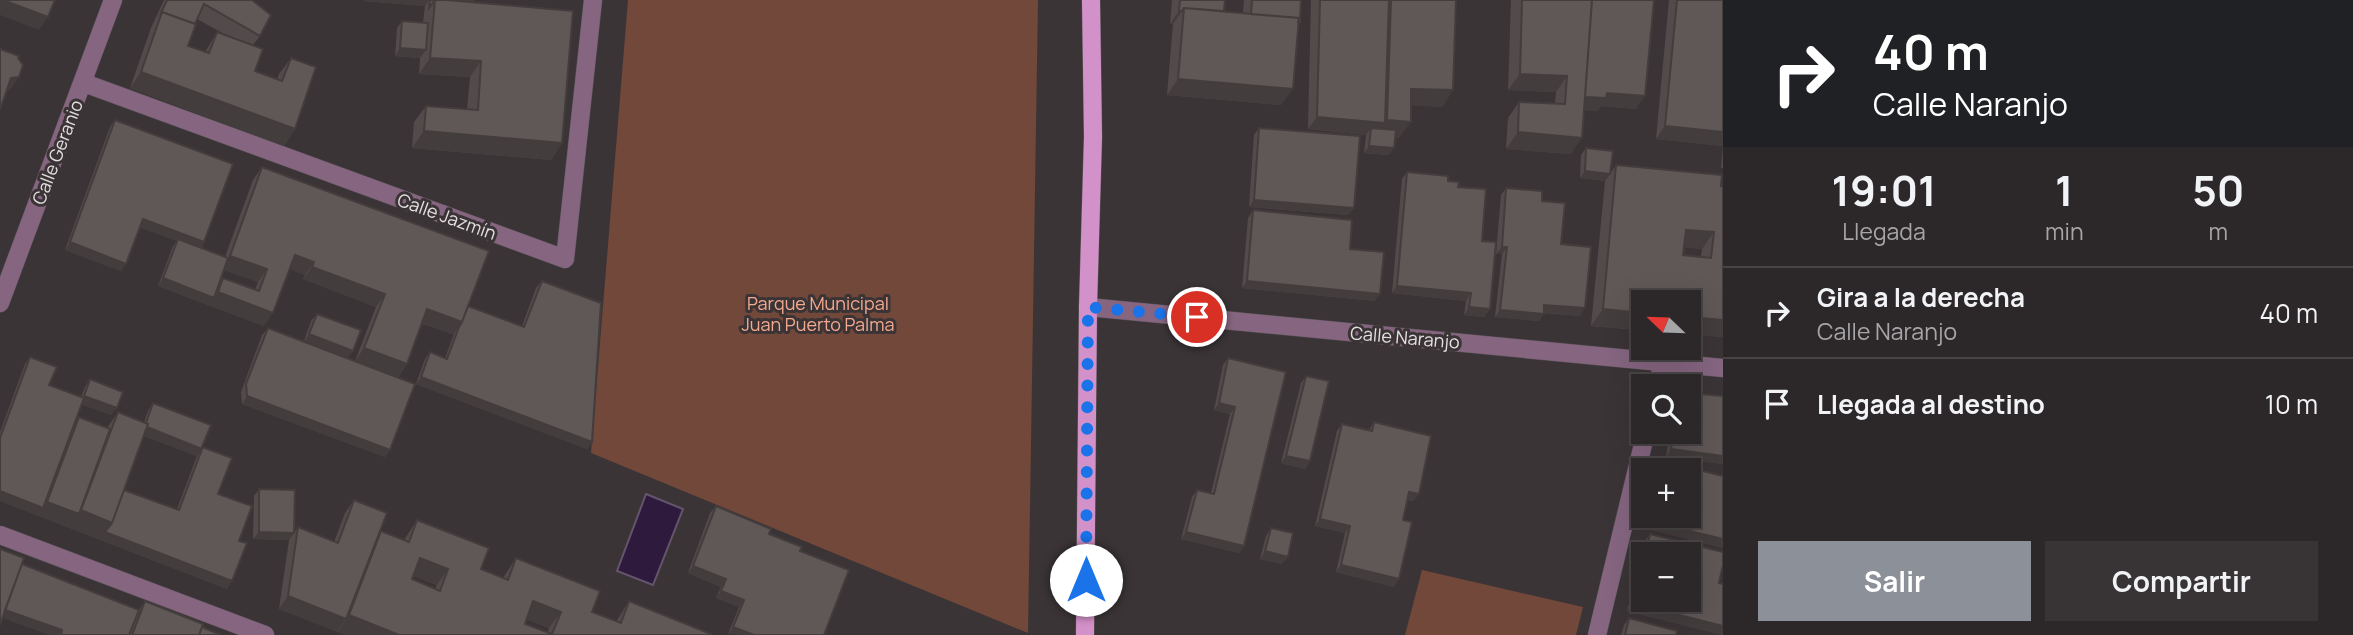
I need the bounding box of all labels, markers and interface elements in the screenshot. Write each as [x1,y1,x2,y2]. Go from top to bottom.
text: 40 m [1873,18,1989,85]
icon: right [1758,28,1849,119]
text: Calle Naranjo [1873,82,2068,126]
street label: Calle Geranio [26,96,88,208]
text: 19:01 [1832,161,1936,219]
text: 1 [2055,161,2074,219]
text: 50 [2192,161,2244,219]
street label: Calle Jazmín [394,187,500,245]
text: Llegada [1842,215,1926,247]
text: min [2045,215,2084,247]
text: m [2209,215,2228,247]
text: Gira a la derecha [1817,279,2025,315]
pin [1167,287,1227,347]
north arrow [1631,290,1701,360]
map controls [1631,290,1701,612]
park label: Parque Municipal Juan Puerto Palma [742,291,894,336]
icon: right [1758,294,1796,332]
text: 40 m [2260,295,2318,331]
icon: arrive [1178,298,1216,336]
text: Calle Naranjo [1817,315,1957,347]
street label: Calle Naranjo [1349,320,1461,354]
button: search [1631,374,1701,444]
icon: arrive [1758,385,1796,423]
text: Llegada al destino [1817,386,2045,422]
text: 10 m [2265,386,2318,422]
button: + [1631,458,1701,528]
button: Salir [1758,541,2031,621]
button: Compartir [2045,541,2318,621]
button: − [1631,542,1701,612]
position arrow [1049,543,1123,617]

